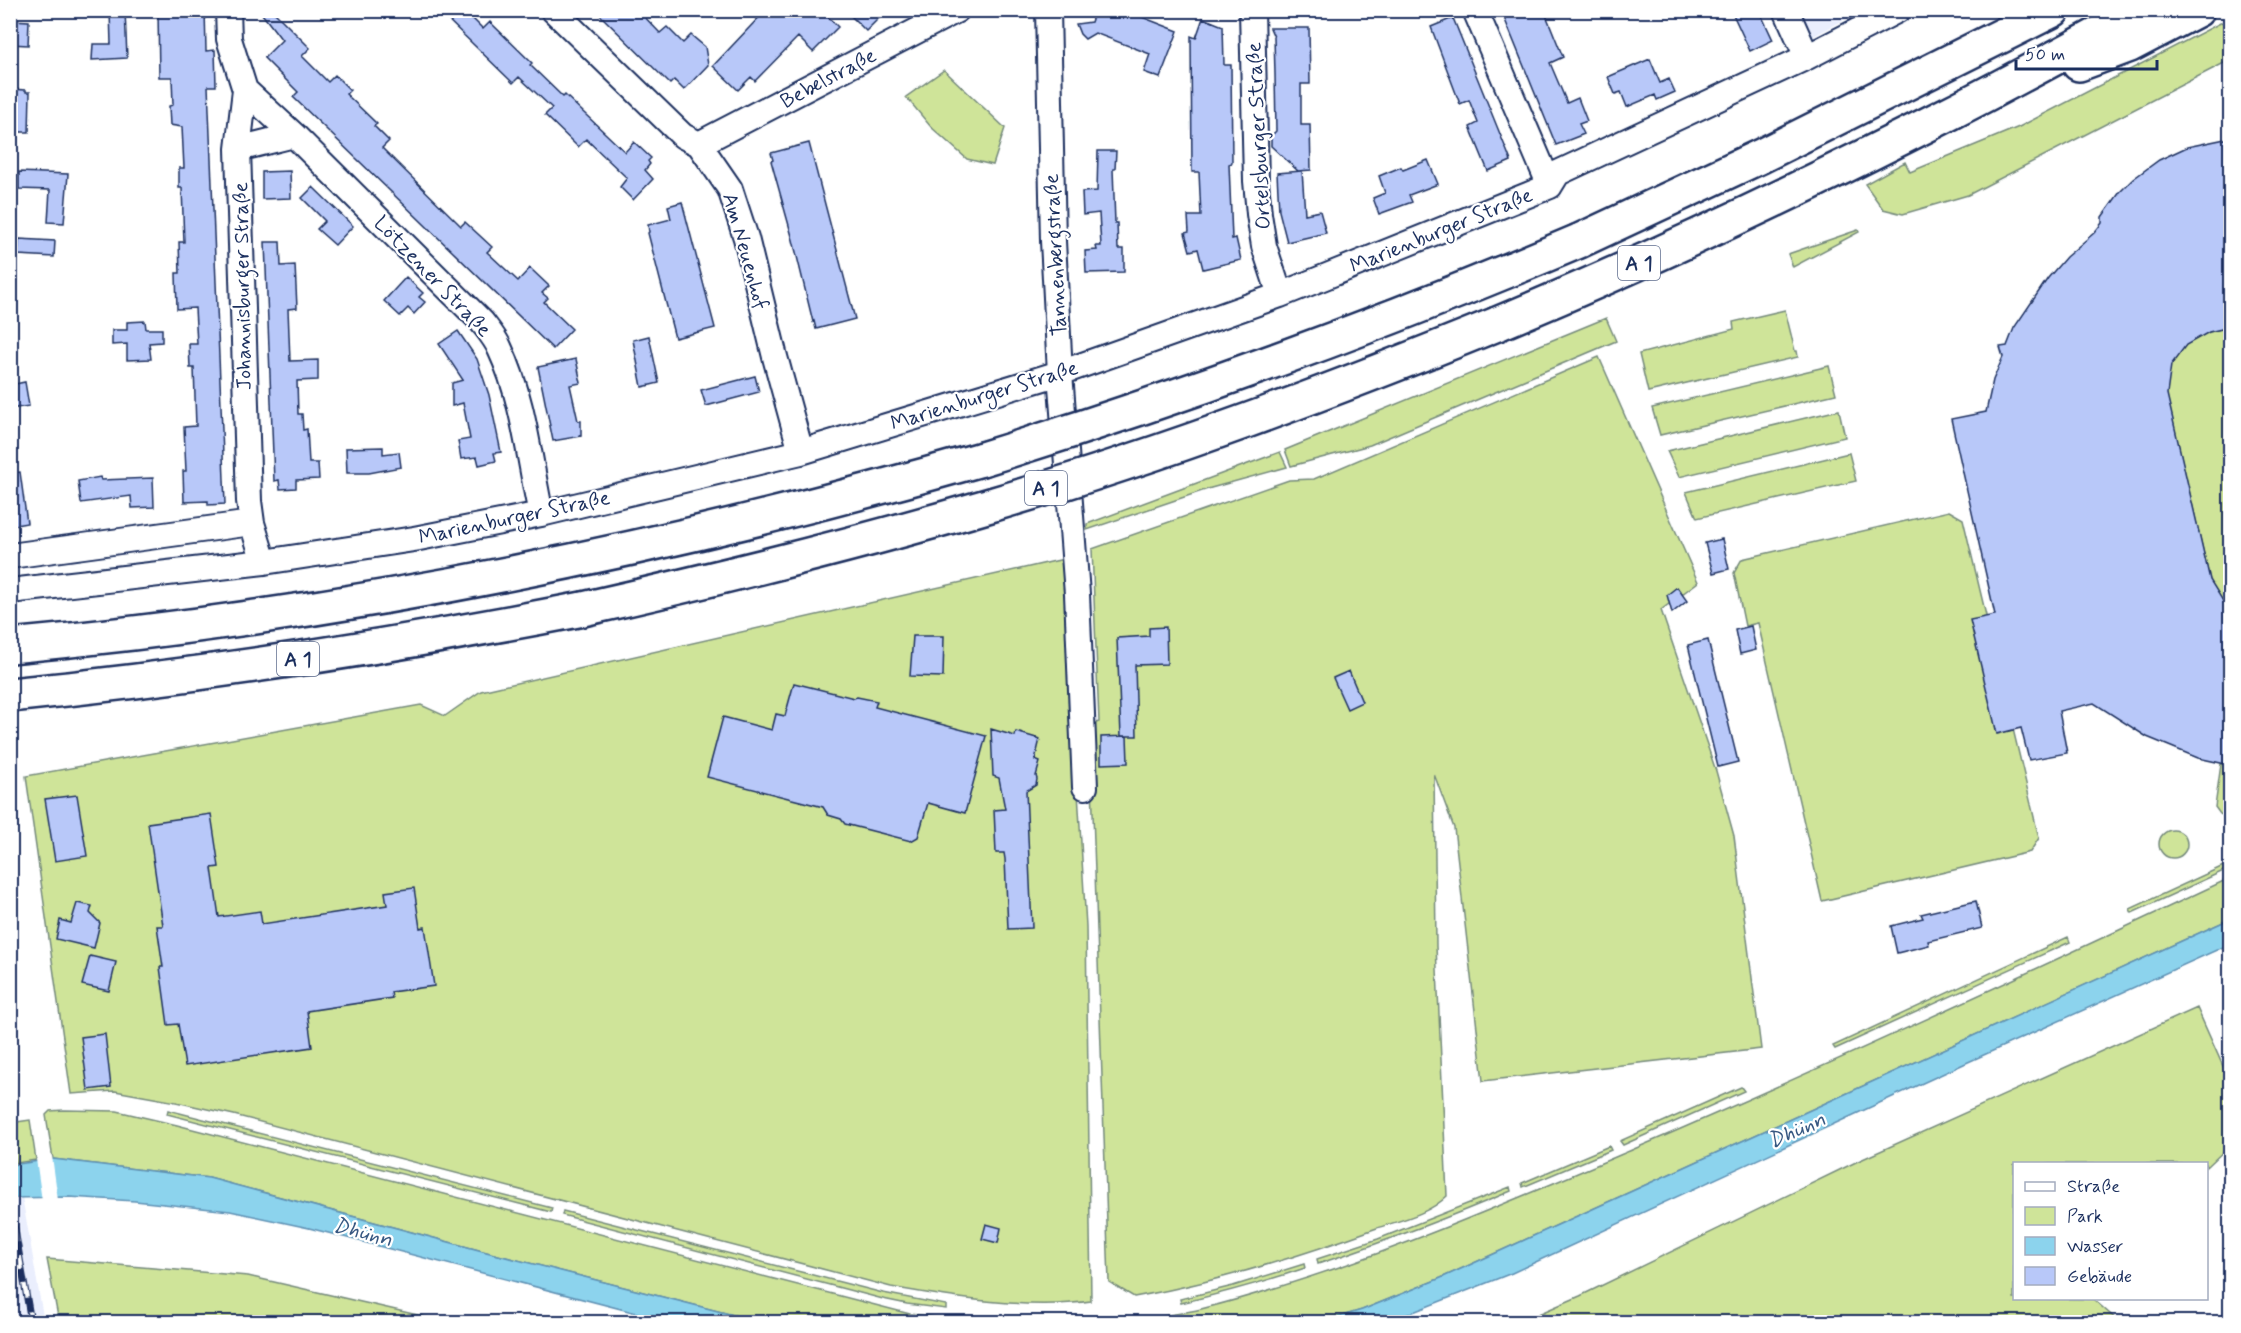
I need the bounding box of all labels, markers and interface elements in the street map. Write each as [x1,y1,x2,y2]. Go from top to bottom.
scale bar [2016,33,2157,71]
street label: Bebelstraße [775,42,881,116]
street label: Ortelsburger Straße [1240,42,1278,230]
text: 50 m [2025,43,2065,67]
street label: Tannenbergstraße [1038,173,1076,337]
street label: Marienburger Straße [1346,181,1537,281]
street label: Johannisburger Straße [227,182,261,390]
street label: Am Neuenhof [715,190,775,313]
street label: Lötzener Straße [367,210,497,343]
road number: A 1 [1618,246,1660,280]
street label: Marienburger Straße [887,354,1082,439]
road number: A 1 [1025,471,1067,505]
street label: Marienburger Straße [416,484,613,553]
road number: A 1 [277,642,319,676]
water label: Dhünn [1763,1106,1830,1156]
legend [2013,1162,2208,1300]
text: Straße [2067,1175,2120,1199]
text: Park [2067,1205,2103,1229]
water label: Dhünn [330,1212,395,1254]
text: Wasser [2067,1235,2124,1259]
text: Gebäude [2067,1265,2132,1289]

